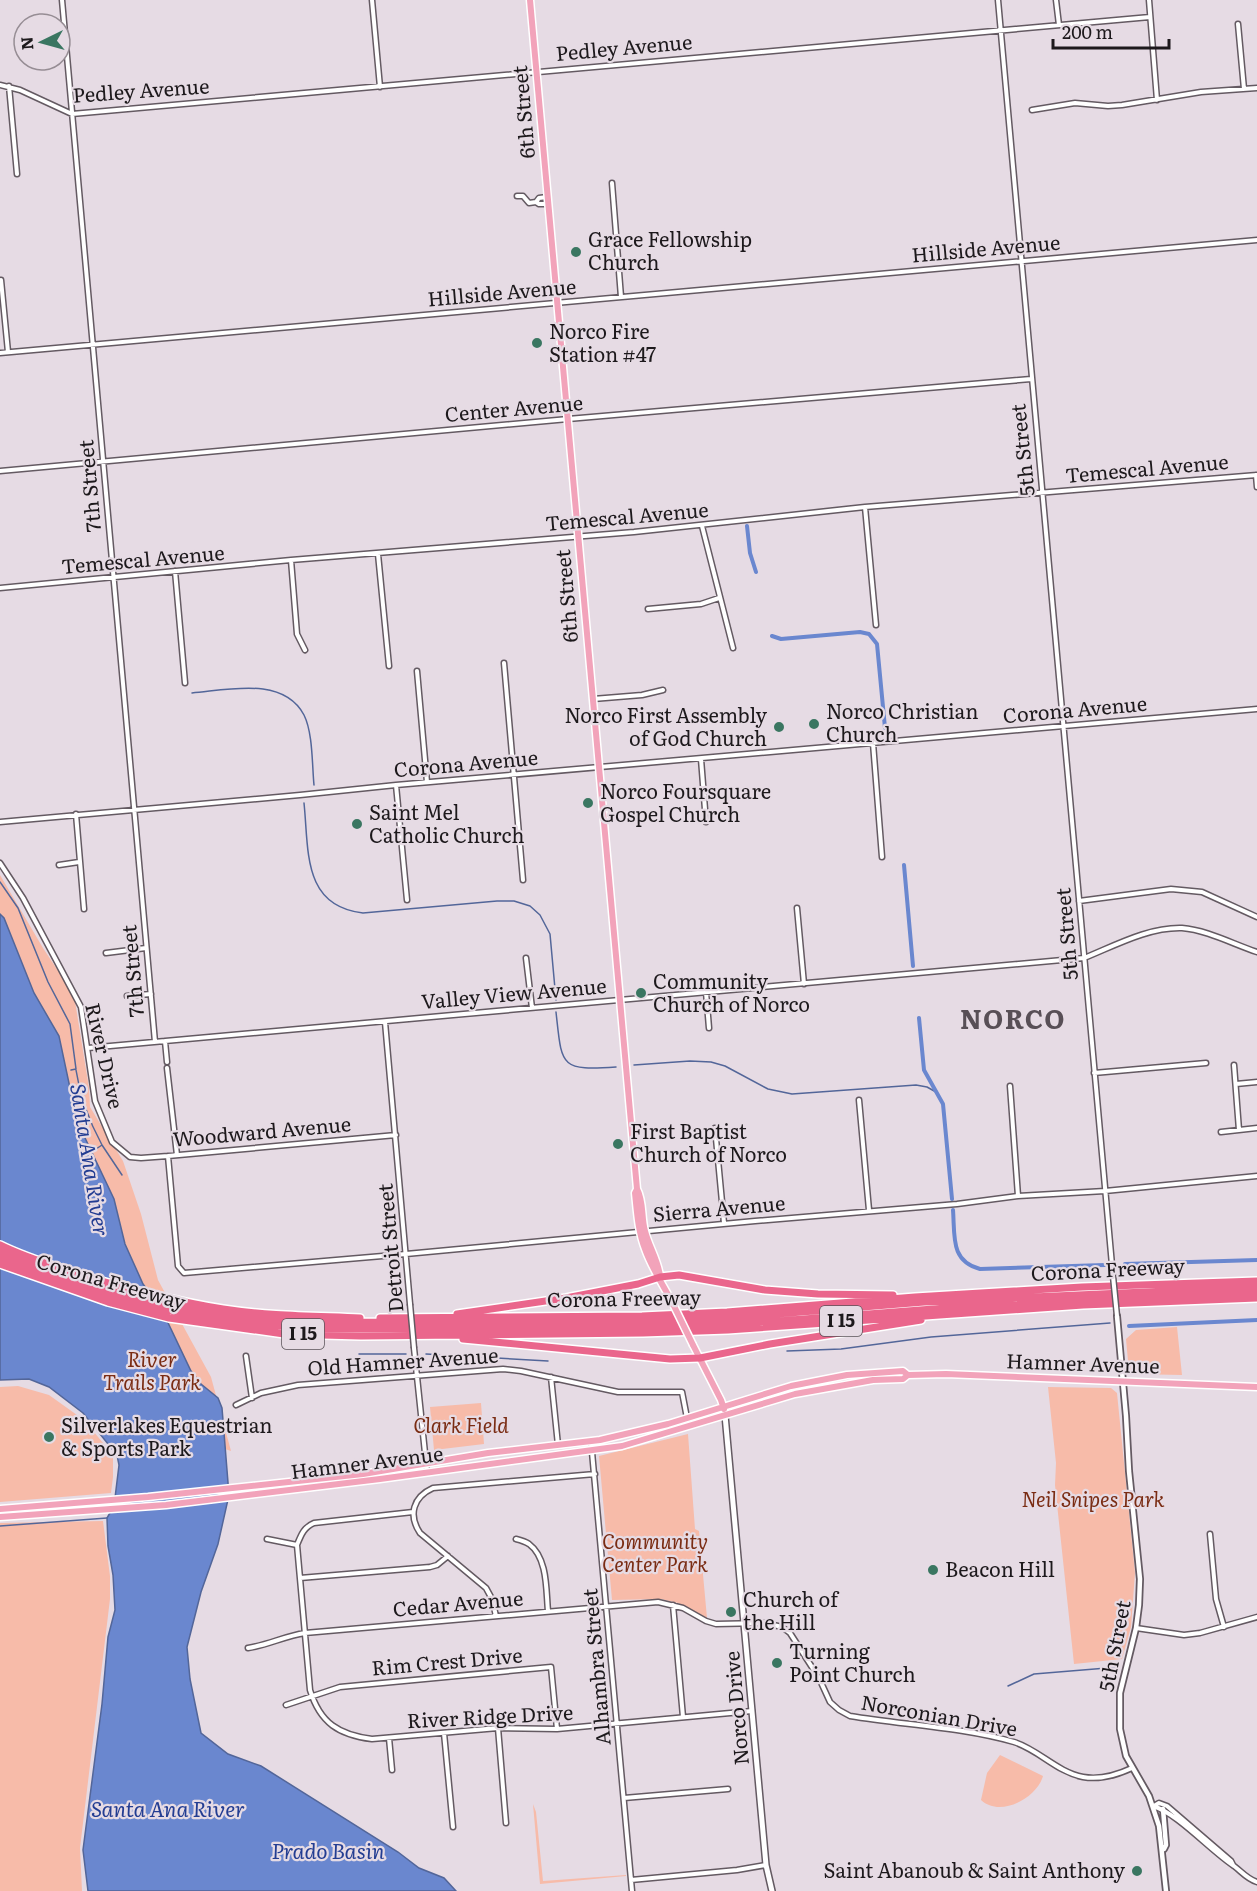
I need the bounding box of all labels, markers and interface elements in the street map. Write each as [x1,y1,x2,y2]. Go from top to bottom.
north arrow [12,12,72,72]
scale bar [1053,12,1168,50]
text: 200 m [1062,18,1113,45]
street label: Pedley Avenue [554,25,693,67]
text: N [14,36,39,51]
street label: 6th Street [503,64,541,160]
street label: Pedley Avenue [71,69,210,109]
place label: Grace Fellowship Church [588,223,752,276]
street label: Hillside Avenue [910,226,1061,268]
marker: Grace Fellowship Church [569,245,583,259]
street label: Hillside Avenue [426,270,577,312]
place label: Norco Fire Station #47 [549,315,656,368]
marker: Norco Fire Station #47 [530,336,544,350]
street label: Center Avenue [443,386,584,428]
street label: 5th Street [1001,403,1041,498]
street label: 7th Street [69,439,107,534]
street label: Temescal Avenue [1064,445,1230,489]
street label: Temescal Avenue [544,493,710,537]
street label: Temescal Avenue [60,536,226,580]
street label: 6th Street [546,548,584,644]
street label: Corona Avenue [1002,687,1148,729]
place label: Norco Christian Church [826,695,978,748]
place label: Norco First Assembly of God Church [565,699,767,752]
marker: Norco Christian Church [807,717,821,731]
marker: Norco First Assembly of God Church [772,720,786,734]
street label: Corona Avenue [393,741,539,783]
place label: Norco Foursquare Gospel Church [600,775,771,828]
place label: Saint Mel Catholic Church [369,796,524,849]
marker: Norco Foursquare Gospel Church [581,796,595,810]
marker: Saint Mel Catholic Church [350,817,364,831]
street label: 5th Street [1046,887,1084,982]
street label: 7th Street [112,924,150,1019]
place label: Community Church of Norco [653,965,810,1018]
street label: Valley View Avenue [420,969,608,1015]
marker: Community Church of Norco [634,986,648,1000]
district label: NORCO [960,998,1066,1037]
street label: River Drive [79,1000,133,1112]
water label: Santa Ana River [64,1081,119,1238]
street label: Woodward Avenue [171,1107,352,1153]
place label: First Baptist Church of Norco [630,1115,787,1168]
marker: First Baptist Church of Norco [611,1137,625,1151]
street label: Detroit Street [368,1182,410,1314]
street label: Sierra Avenue [651,1186,786,1228]
street label: Corona Freeway [33,1244,190,1316]
street label: Corona Freeway [1030,1249,1186,1287]
street label: Corona Freeway [547,1281,702,1313]
road number: I 15 [820,1306,862,1336]
road number: I 15 [282,1319,324,1349]
street label: Old Hamner Avenue [306,1338,499,1382]
park label: River Trails Park [103,1343,201,1396]
street label: Hamner Avenue [1006,1344,1160,1380]
place label: Silverlakes Equestrian & Sports Park [61,1409,273,1462]
park label: Clark Field [413,1409,509,1439]
marker: Silverlakes Equestrian & Sports Park [42,1430,56,1444]
street label: Hamner Avenue [289,1437,445,1485]
park label: Neil Snipes Park [1022,1483,1164,1513]
park label: Community Center Park [602,1525,708,1578]
place label: Beacon Hill [945,1553,1055,1583]
marker: Beacon Hill [926,1563,940,1577]
street label: Cedar Avenue [391,1581,524,1623]
place label: Church of the Hill [743,1583,840,1636]
street label: Alhambra Street [573,1587,617,1747]
street label: 5th Street [1089,1597,1137,1694]
marker: Church of the Hill [724,1605,738,1619]
place label: Turning Point Church [789,1635,916,1688]
street label: Rim Crest Drive [370,1638,524,1682]
street label: Norco Drive [715,1650,755,1767]
marker: Turning Point Church [770,1656,784,1670]
street label: Norconian Drive [859,1686,1020,1743]
street label: River Ridge Drive [406,1696,574,1734]
water label: Santa Ana River [91,1792,245,1823]
water label: Prado Basin [271,1834,385,1865]
place label: Saint Abanoub & Saint Anthony [823,1854,1125,1884]
marker: Saint Abanoub & Saint Anthony [1130,1864,1144,1878]

